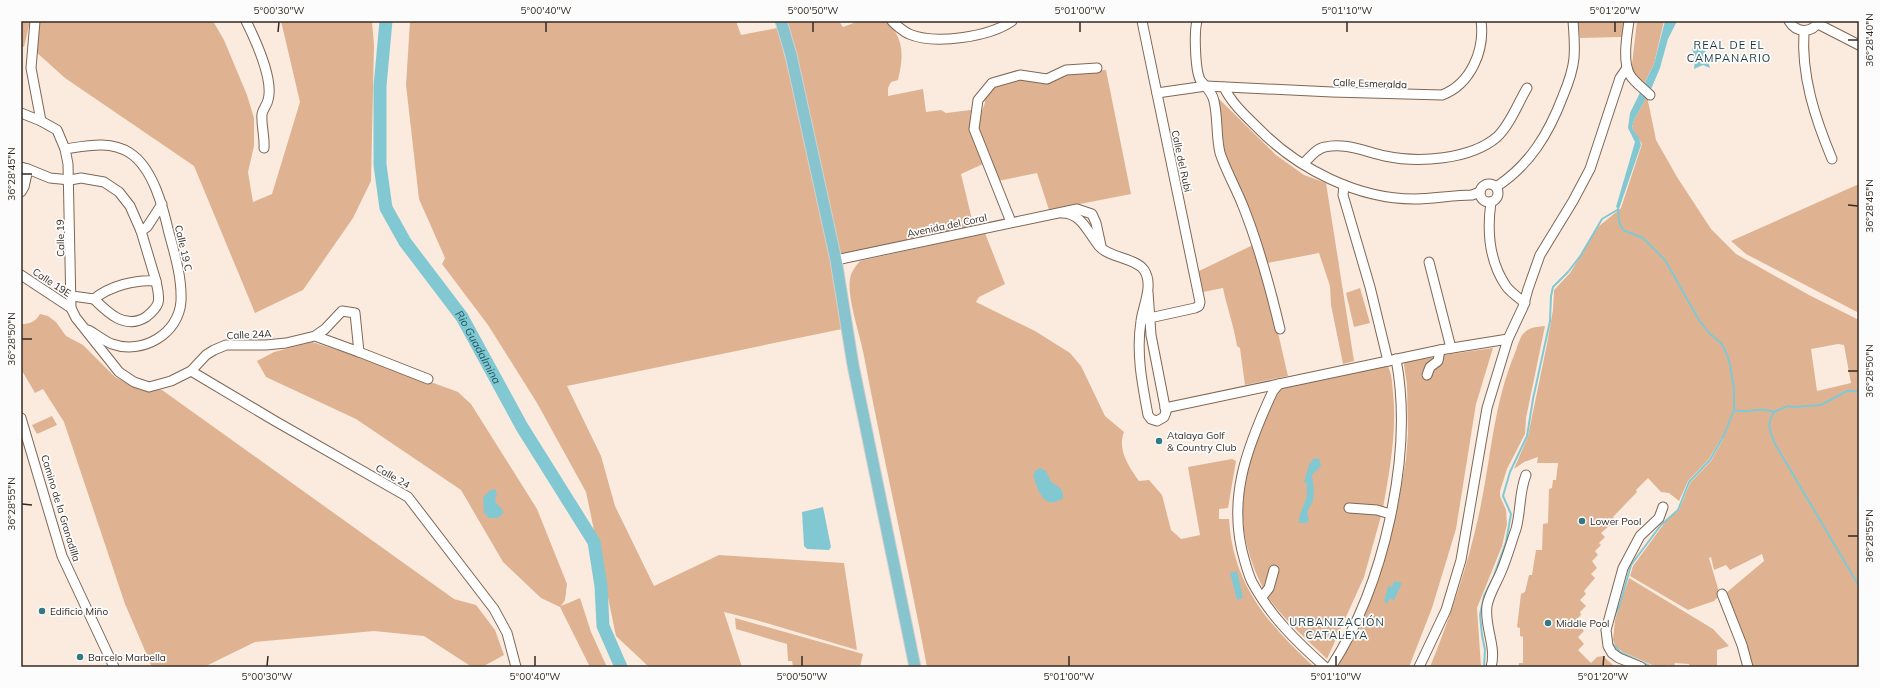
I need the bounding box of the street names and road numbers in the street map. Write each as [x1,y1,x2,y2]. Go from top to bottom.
street label: Calle Esmeralda [1333,76,1407,91]
street label: Calle del Rubi [1169,129,1194,193]
street label: Avenida del Coral [906,211,988,240]
street label: Calle 19 [54,219,67,257]
street label: Calle 19 C [172,224,195,273]
street label: Calle 19E [30,265,74,300]
street label: Calle 24A [226,327,272,342]
street label: Camino de la Granadilla [38,453,83,563]
street label: Calle 24 [373,461,412,491]

